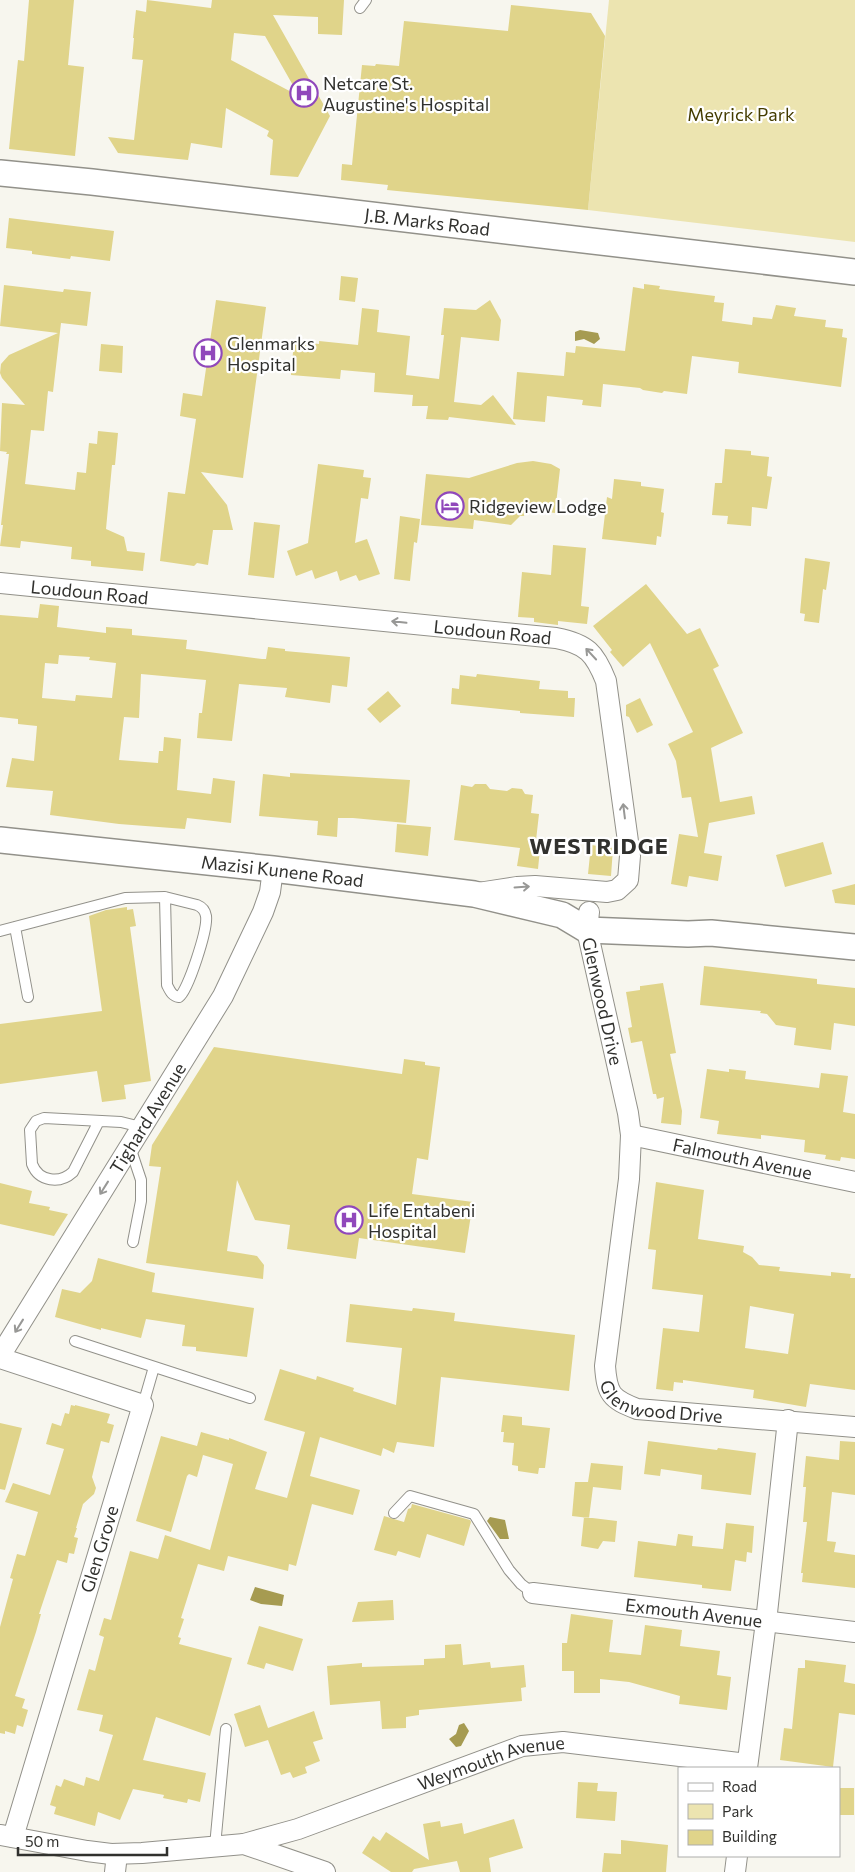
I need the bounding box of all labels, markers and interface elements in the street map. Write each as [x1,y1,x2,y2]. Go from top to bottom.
place label: Netcare St. Augustine's Hospital [323,72,489,115]
hospital icon: Netcare St. Augustine's Hospital [289,78,319,108]
park label: Meyrick Park [687,103,795,125]
street label: J.B. Marks Road [363,203,491,240]
place label: Glenmarks Hospital [227,332,315,375]
hospital icon: Glenmarks Hospital [193,338,223,368]
hotel icon: Ridgeview Lodge [435,491,465,521]
place label: Ridgeview Lodge [469,495,606,517]
street label: Loudoun Road [30,575,149,609]
street label: Loudoun Road [433,615,553,648]
one-way arrow [391,618,407,627]
one-way arrow [585,648,597,661]
one-way arrow [619,803,629,819]
district label: WESTRIDGE [529,832,669,859]
street label: Mazisi Kunene Road [200,850,365,891]
one-way arrow [514,882,530,891]
street label: Glenwood Drive [578,935,628,1067]
street label: Tighard Avenue [105,1058,190,1178]
street label: Falmouth Avenue [671,1133,814,1184]
one-way arrow [98,1180,108,1194]
place label: Life Entabeni Hospital [368,1199,475,1242]
hospital icon: Life Entabeni Hospital [334,1205,364,1235]
one-way arrow [13,1318,23,1332]
street label: Glenwood Drive [596,1377,724,1427]
street label: Glen Grove [75,1503,123,1595]
street label: Exmouth Avenue [624,1593,764,1632]
street label: Weymouth Avenue [414,1731,566,1795]
legend [678,1767,840,1857]
text: Road [722,1777,757,1795]
text: Park [722,1802,753,1820]
scale bar [18,1824,166,1856]
text: Building [722,1827,777,1845]
text: 50 m [25,1832,59,1850]

